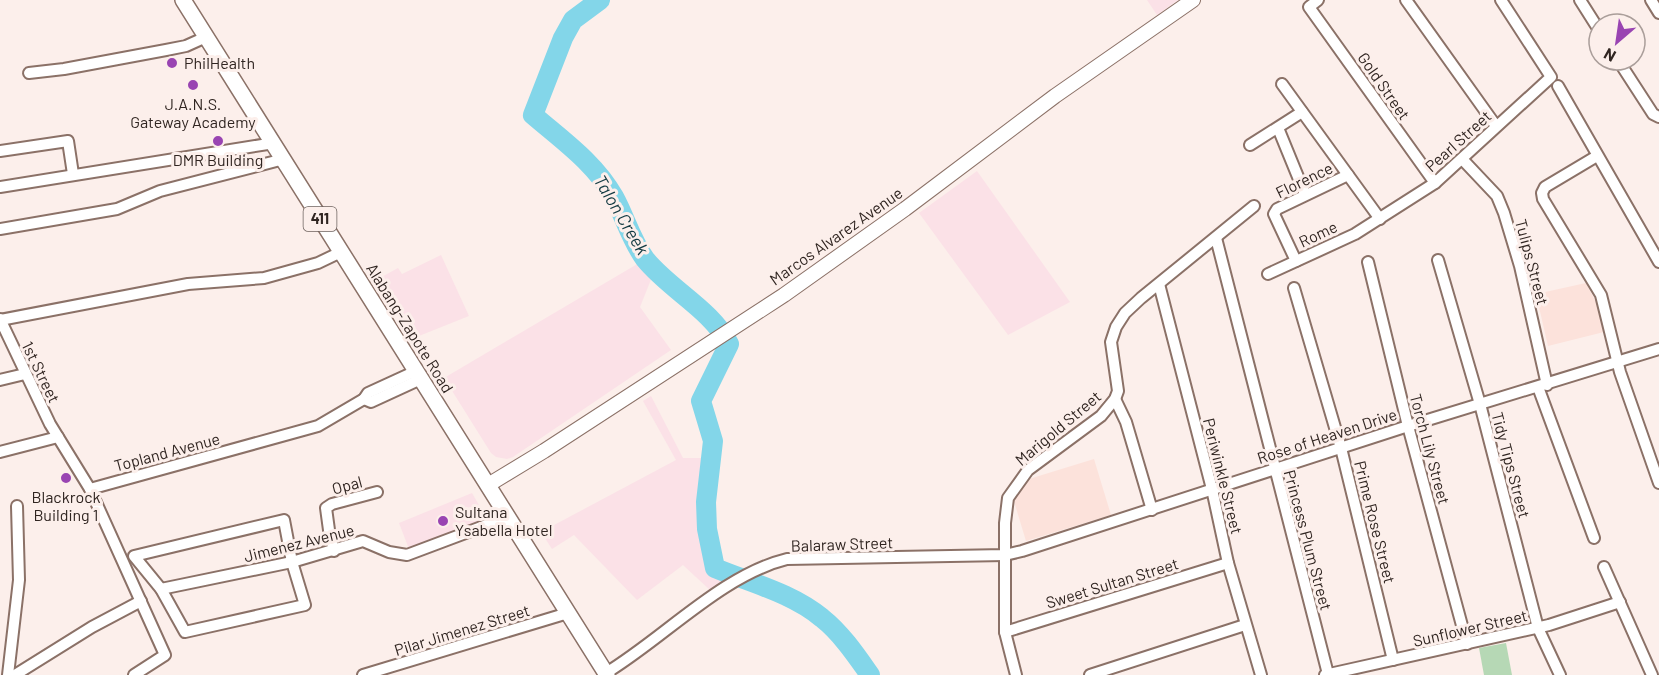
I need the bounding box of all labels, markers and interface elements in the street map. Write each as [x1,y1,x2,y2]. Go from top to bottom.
north arrow [1587,12,1647,72]
text: N [1600,45,1619,66]
street label: Gold Street [1354,48,1415,123]
place label: PhilHealth [184,53,255,72]
marker: PhilHealth [165,56,179,70]
marker: J.A.N.S. Gateway Academy [186,78,200,92]
place label: J.A.N.S. Gateway Academy [130,94,256,131]
street label: Pearl Street [1421,106,1495,175]
marker: DMR Building [211,134,225,148]
place label: DMR Building [173,150,263,169]
street label: Florence [1272,158,1335,201]
water label: Talon Creek [589,171,654,259]
street label: Marcos Alvarez Avenue [766,183,906,289]
road number: 411 [304,207,336,231]
street label: Rome [1296,216,1340,251]
street label: Tulips Street [1512,217,1553,307]
street label: Alabang-Zapote Road [363,260,458,396]
street label: 1st Street [18,338,64,406]
street label: Marigold Street [1011,386,1104,469]
street label: Torch Lily Street [1407,391,1454,506]
street label: Rose of Heaven Drive [1255,404,1399,467]
street label: Tidy Tips Street [1488,410,1535,520]
street label: Periwinkle Street [1200,416,1247,536]
street label: Topland Avenue [112,428,222,475]
street label: Prime Rose Street [1351,459,1400,585]
street label: Princess Plum Street [1281,468,1336,612]
marker: Blackrock Building 1 [59,471,73,485]
street label: Opal [330,471,364,498]
place label: Blackrock Building 1 [31,487,101,524]
place label: Sultana Ysabella Hotel [455,502,552,539]
marker: Sultana Ysabella Hotel [436,514,450,528]
street label: Jimenez Avenue [242,520,356,565]
street label: Balaraw Street [791,532,893,555]
street label: Sweet Sultan Street [1043,553,1180,612]
street label: Pilar Jimenez Street [392,600,532,659]
street label: Sunflower Street [1411,605,1529,650]

